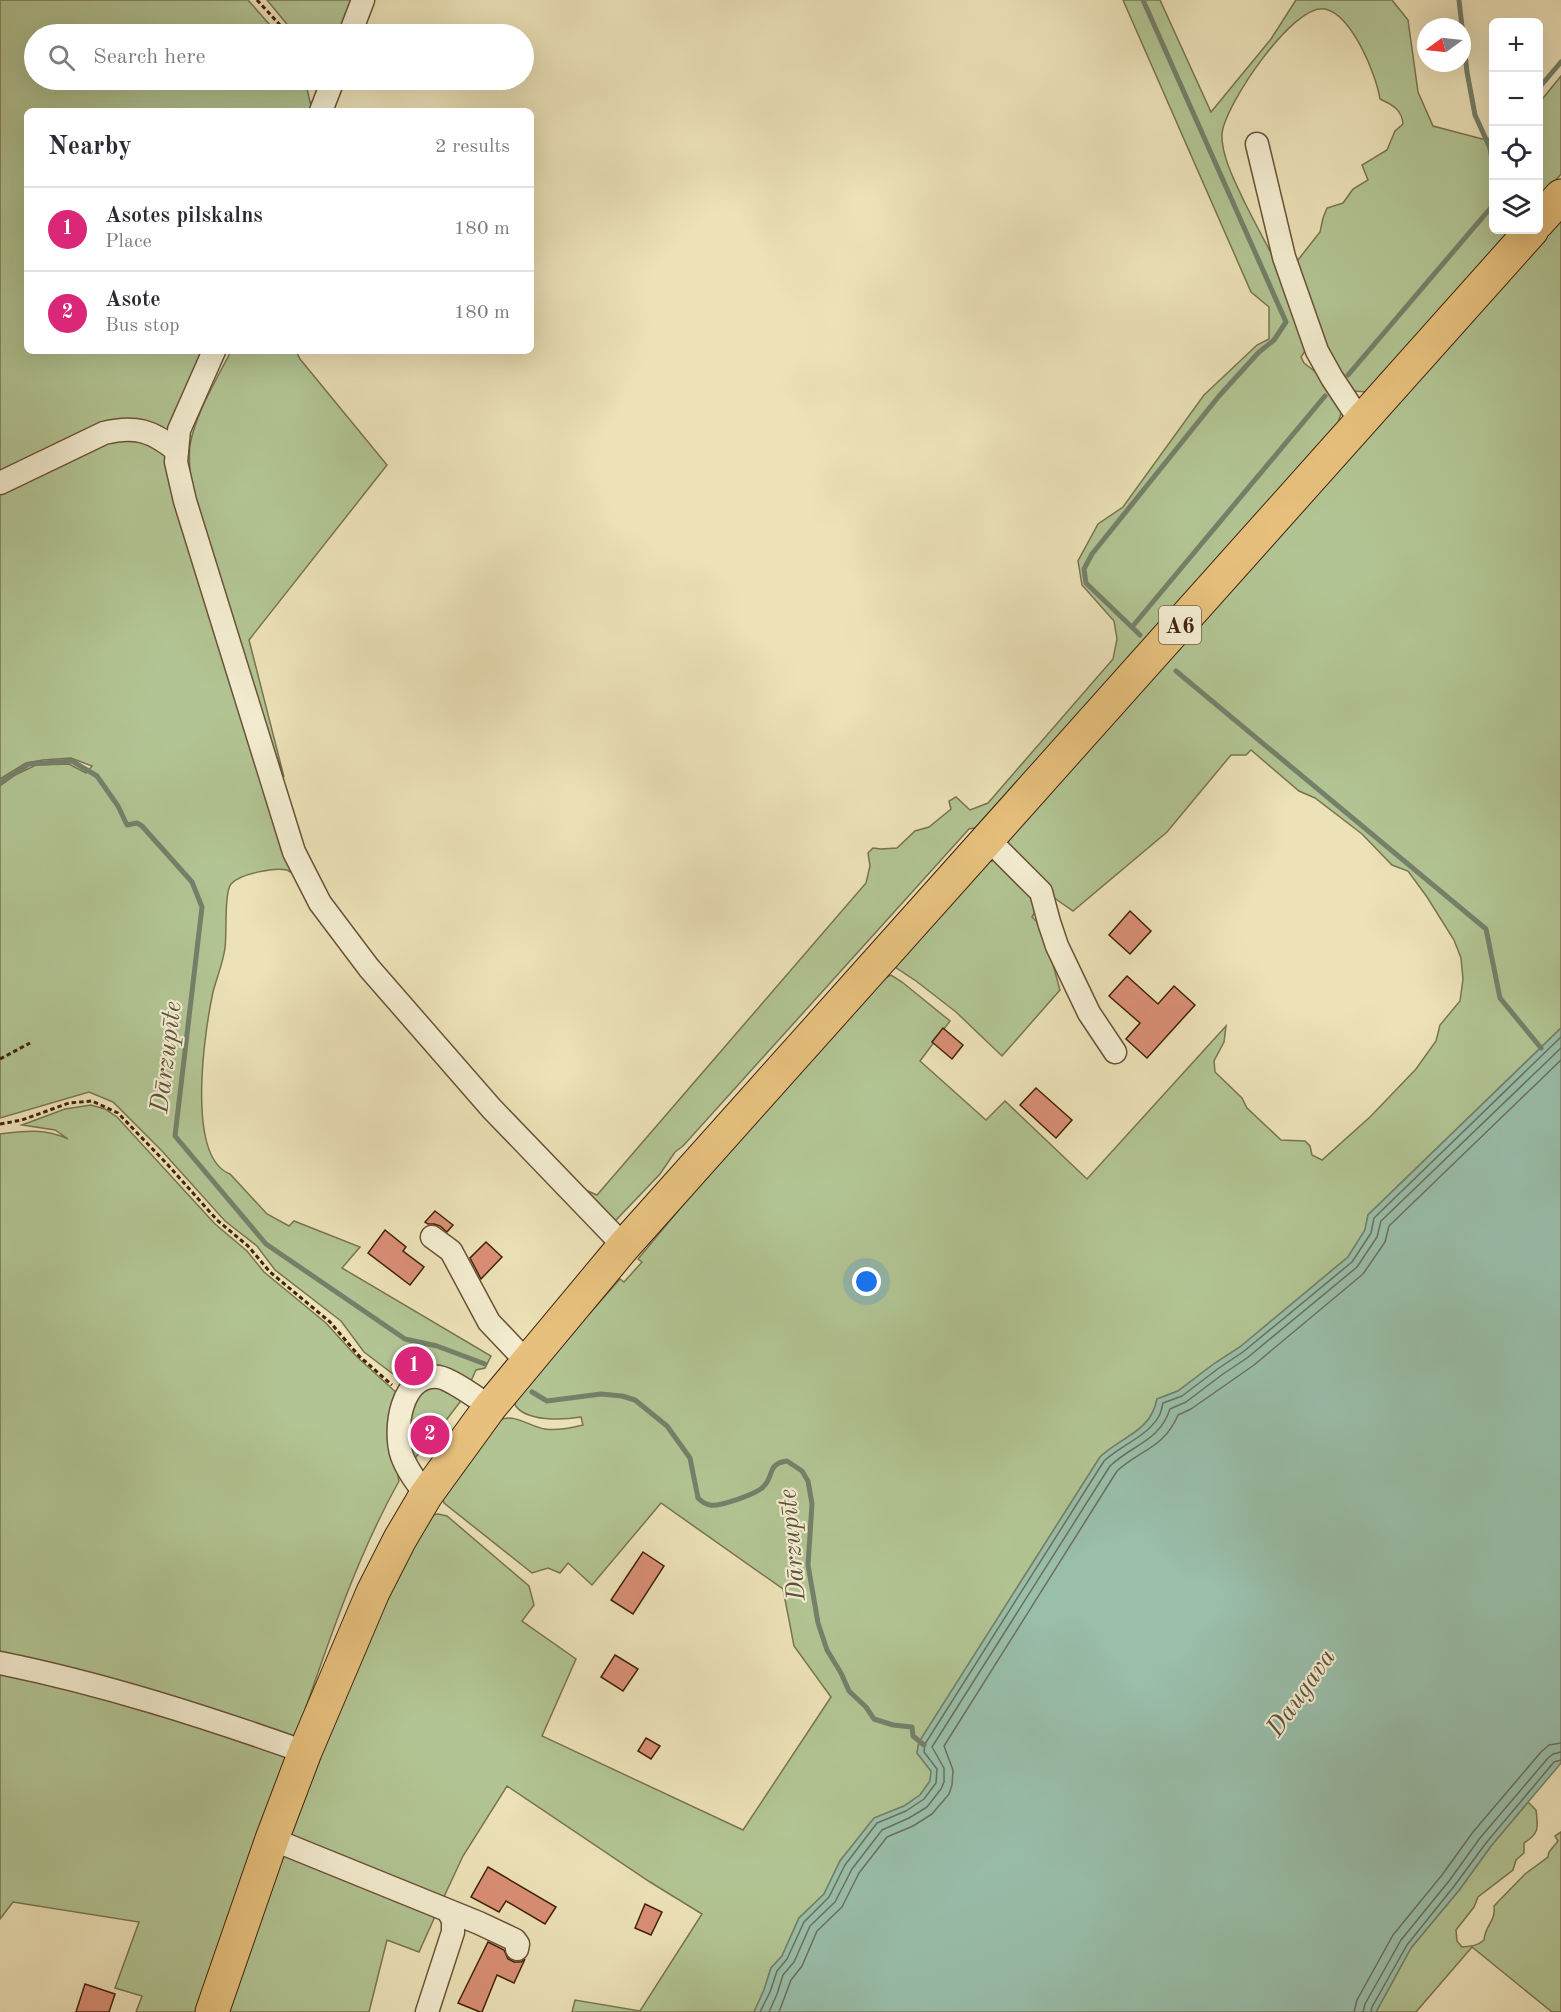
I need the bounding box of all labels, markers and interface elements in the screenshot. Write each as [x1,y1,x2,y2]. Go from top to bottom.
north arrow [1417,18,1471,72]
map controls [1489,18,1543,234]
button: + [1489,18,1543,72]
search box [24,24,534,90]
icon: search [45,41,78,74]
text: Search here [93,46,206,68]
button: − [1489,72,1543,126]
button: locate [1489,126,1543,180]
text: Nearby [48,134,132,160]
text: 2 results [435,137,510,157]
button: layers [1489,180,1543,234]
text: Asotes pilskalns [105,205,263,227]
text: 1 [62,219,73,239]
text: 180 m [454,219,510,239]
text: Place [105,232,152,252]
text: Asote [105,289,161,311]
text: 2 [62,303,73,323]
text: 180 m [454,303,510,323]
text: Bus stop [105,316,180,336]
road number: A6 [1159,606,1201,644]
water label: Dārzupīte [147,1000,187,1116]
your location [852,1267,881,1296]
pin: 1 [394,1344,434,1388]
pin: 2 [410,1412,450,1458]
water label: Dārzupīte [775,1488,811,1603]
water label: Daugava [1262,1645,1341,1743]

